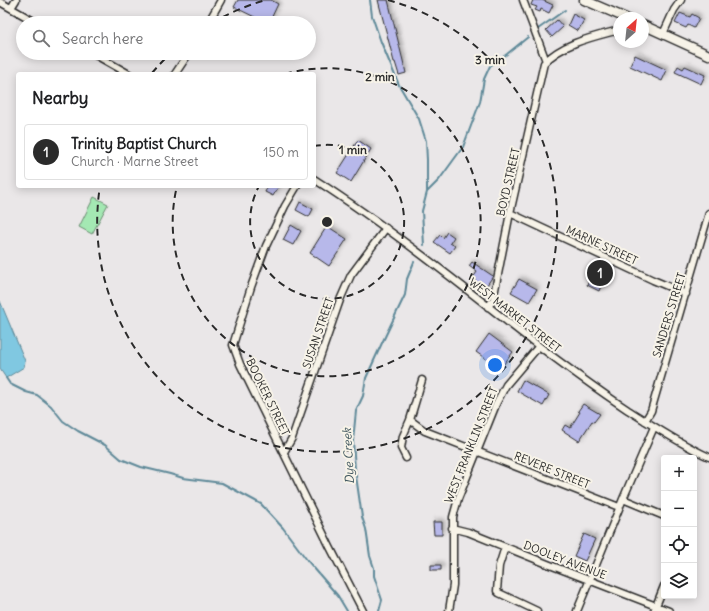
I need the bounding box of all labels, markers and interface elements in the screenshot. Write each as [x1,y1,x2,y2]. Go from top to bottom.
north arrow [613,12,649,48]
search box [16,16,316,60]
icon: search [30,27,52,49]
text: Search here [62,29,143,48]
text: 3 min [475,52,505,67]
text: 2 min [365,69,395,84]
text: Nearby [32,87,88,109]
text: Trinity Baptist Church [71,134,217,153]
text: 1 min [339,142,367,157]
text: 1 [43,144,49,161]
text: 150 m [263,144,299,161]
street label: BOYD STREET [493,146,523,217]
text: Church · Marne Street [71,153,198,170]
centre of rings [320,215,334,229]
street label: MARNE STREET [564,222,640,268]
pin: 1 [587,258,613,288]
street label: SANDERS STREET [649,271,689,359]
street label: WEST MARKET STREET [466,275,564,355]
street label: SUSAN STREET [299,295,337,371]
your location [485,355,505,375]
street label: BOOKER STREET [243,356,293,438]
street label: WEST FRANKLIN STREET [441,385,501,505]
water label: Dye Creek [339,427,357,484]
street label: REVERE STREET [512,448,592,492]
map controls [661,455,697,599]
button: + [661,455,697,491]
button: − [661,491,697,527]
button: locate [661,527,697,563]
street label: DOOLEY AVENUE [522,538,608,582]
button: layers [661,563,697,599]

